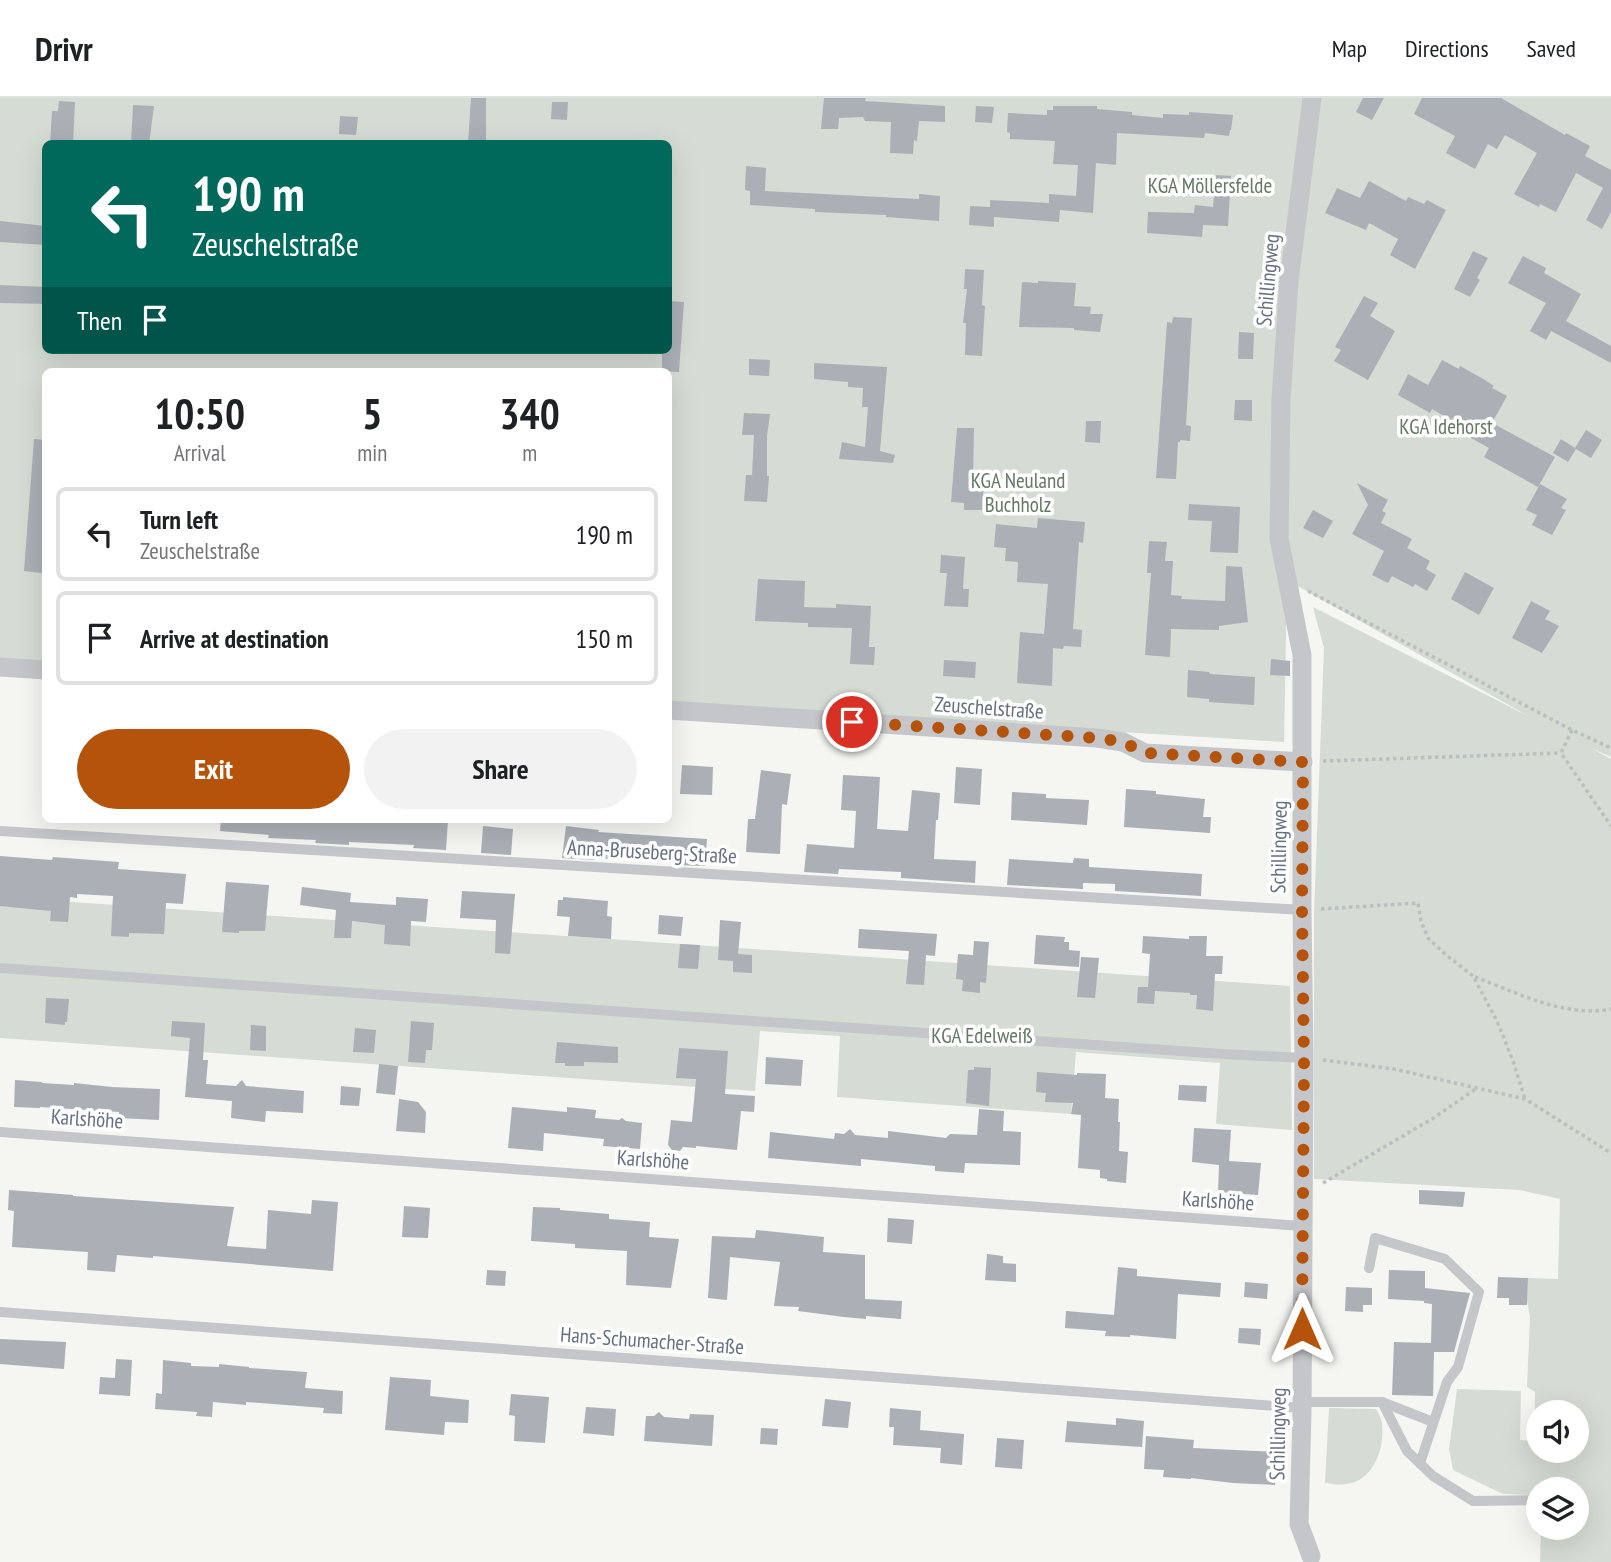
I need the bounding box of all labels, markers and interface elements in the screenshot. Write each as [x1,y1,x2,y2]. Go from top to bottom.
text: Drivr [35,27,93,70]
text: Map [1332,33,1367,64]
text: Directions [1405,33,1489,64]
text: Saved [1527,33,1576,64]
text: 190 m [192,161,305,225]
icon: left [77,168,168,259]
park label: KGA Möllersfelde [1148,172,1272,199]
text: Zeuschelstraße [192,223,359,265]
street label: Schillingweg [1250,233,1285,327]
icon: arrive [136,301,174,339]
text: Then [77,304,122,337]
text: 10:50 [154,386,245,441]
text: 5 [362,386,382,441]
text: 340 [500,386,560,441]
park label: KGA Idehorst [1399,413,1493,440]
text: Arrival [174,438,226,467]
text: min [357,438,387,467]
text: m [522,438,537,467]
park label: KGA Neuland Buchholz [971,467,1065,518]
text: Turn left [140,503,218,536]
icon: left [81,515,119,553]
text: 190 m [575,518,633,551]
text: Zeuschelstraße [140,536,260,565]
icon: arrive [81,619,119,657]
text: Arrive at destination [140,622,329,655]
text: 150 m [575,622,633,655]
street label: Zeuschelstraße [933,690,1045,725]
pin [822,692,882,752]
icon: arrive [833,703,871,741]
button: Exit [77,729,350,809]
button: Share [364,729,637,809]
street label: Schillingweg [1264,800,1293,894]
street label: Anna-Bruseberg-Straße [566,834,738,869]
park label: KGA Edelweiß [931,1022,1033,1049]
street label: Karlshöhe [50,1103,124,1134]
street label: Karlshöhe [616,1144,690,1175]
street label: Karlshöhe [1181,1185,1255,1216]
position arrow [1265,1292,1339,1366]
street label: Hans-Schumacher-Straße [559,1321,745,1360]
street label: Schillingweg [1263,1387,1292,1481]
map controls [1526,1400,1589,1540]
button: sound [1526,1400,1589,1463]
button: layers [1526,1477,1589,1540]

